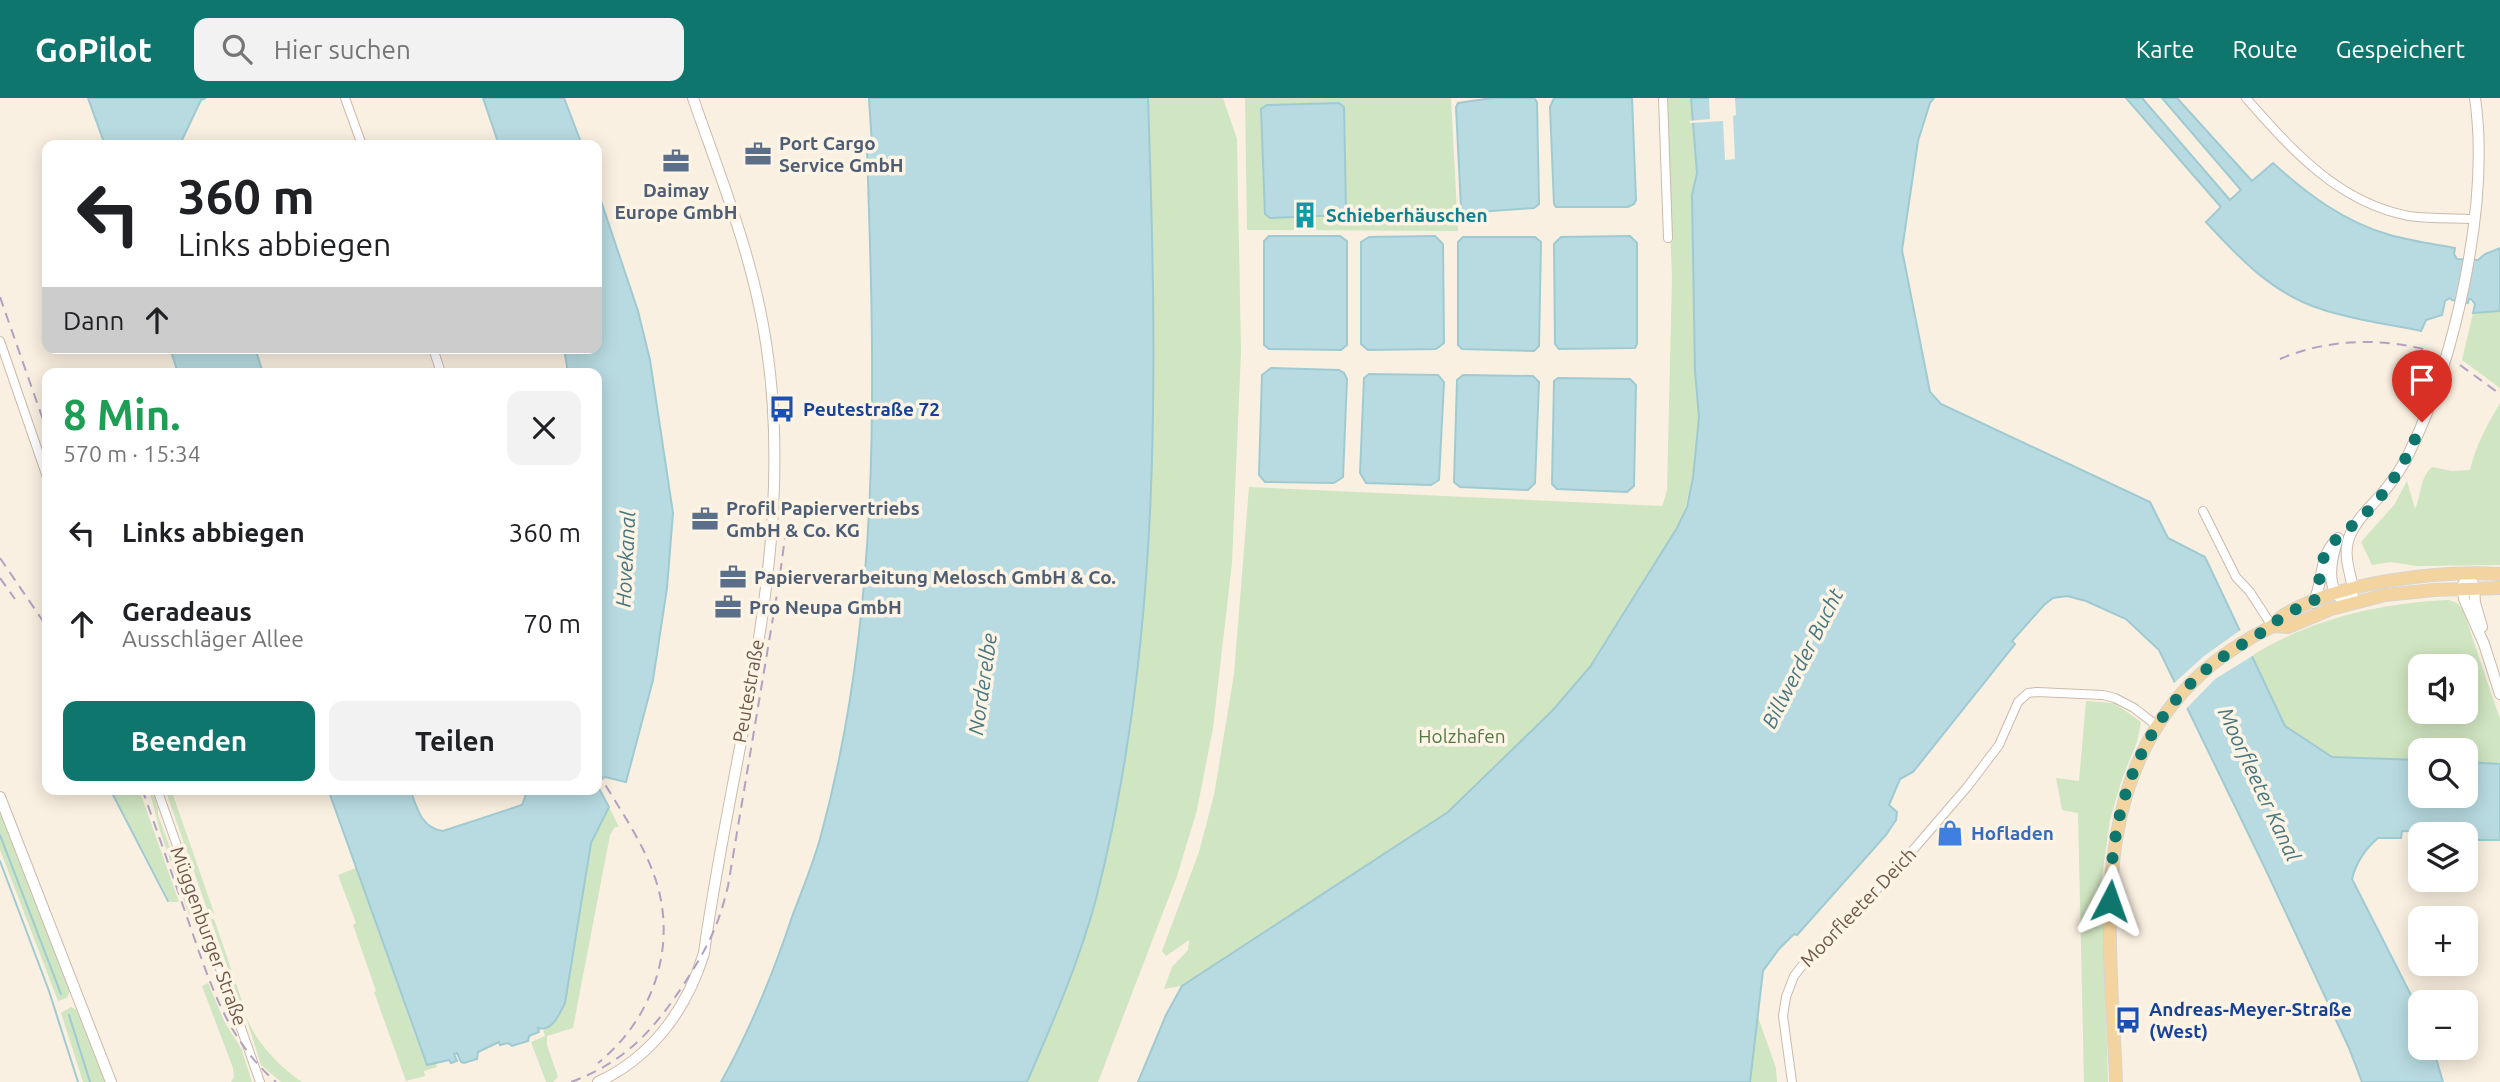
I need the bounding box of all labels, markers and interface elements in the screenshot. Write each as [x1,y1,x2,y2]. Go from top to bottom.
search box [194,18,684,81]
icon: search [218,30,256,68]
text: GoPilot [35,31,152,68]
text: Hier suchen [274,35,411,64]
text: Karte [2136,36,2194,63]
text: Route [2232,36,2298,63]
text: Gespeichert [2336,36,2465,63]
place label: Port Cargo Service GmbH [779,132,904,176]
office icon: Port Cargo Service GmbH [743,139,773,169]
office icon: Daimay Europe GmbH [661,146,691,176]
icon: left [63,168,154,259]
text: 360 m [178,168,315,223]
place label: Daimay Europe GmbH [615,179,738,223]
building icon: Schieberhäuschen [1290,200,1320,230]
place label: Schieberhäuschen [1326,204,1488,226]
text: Links abbiegen [178,226,391,262]
icon: ahead [138,301,176,339]
text: Dann [63,306,124,335]
pin [2392,350,2452,422]
icon: arrive [2403,361,2441,399]
text: 8 Min. [63,391,181,438]
button: close [507,391,581,465]
bus stop icon: Peutestraße 72 [767,394,797,424]
place label: Peutestraße 72 [803,398,940,420]
text: 570 m · 15:34 [63,441,201,466]
place label: Profil Papiervertriebs GmbH & Co. KG [726,497,920,541]
office icon: Profil Papiervertriebs GmbH & Co. KG [690,504,720,534]
water label: Hovekanal [610,510,640,608]
icon: left [63,514,101,552]
text: Links abbiegen [122,518,305,547]
text: 360 m [509,518,581,547]
office icon: Papierverarbeitung Melosch GmbH & Co. [718,562,748,592]
place label: Papierverarbeitung Melosch GmbH & Co. [754,566,1116,588]
water label: Billwerder Bucht [1756,583,1848,732]
office icon: Pro Neupa GmbH [713,592,743,622]
place label: Pro Neupa GmbH [749,596,902,618]
text: Geradeaus [122,597,252,626]
icon: ahead [63,605,101,643]
text: 70 m [523,609,581,638]
text: Ausschläger Allee [122,626,304,651]
water label: Norderelbe [963,631,1001,736]
street label: Peutestraße [728,637,768,745]
map controls [2408,654,2478,1060]
button: sound [2408,654,2478,724]
button: Beenden [63,701,315,781]
button: Teilen [329,701,581,781]
water label: Moorfleeter Kanal [2214,703,2306,865]
park label: Holzhafen [1418,725,1506,747]
button: search [2408,738,2478,808]
shop icon: Hofladen [1935,818,1965,848]
place label: Hofladen [1971,822,2054,844]
button: layers [2408,822,2478,892]
street label: Müggenburger Straße [166,843,252,1029]
street label: Moorfleeter Deich [1796,843,1920,971]
position arrow [2073,864,2147,938]
button: + [2408,906,2478,976]
button: − [2408,990,2478,1060]
place label: Andreas-Meyer-Straße (West) [2149,998,2352,1042]
bus stop icon: Andreas-Meyer-Straße (West) [2113,1005,2143,1035]

